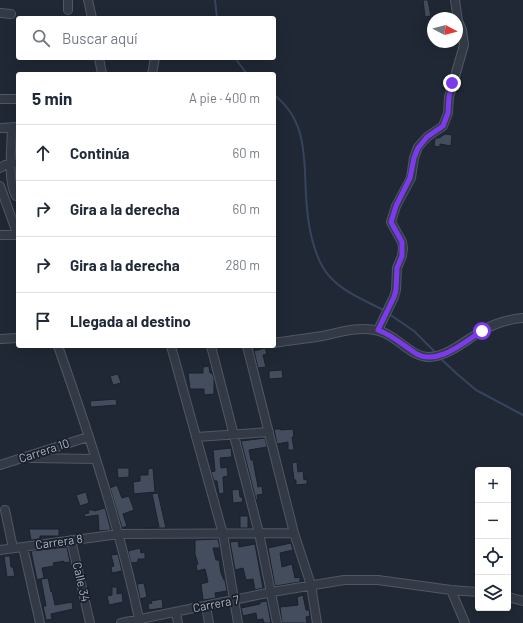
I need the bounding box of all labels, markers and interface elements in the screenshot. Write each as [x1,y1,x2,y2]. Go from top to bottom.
north arrow [427,12,463,48]
search box [16,16,276,60]
icon: search [30,27,52,49]
text: Buscar aquí [62,29,138,47]
route end [443,74,461,92]
text: 5 min [32,88,72,108]
text: A pie · 400 m [189,90,260,106]
icon: ahead [32,142,54,164]
text: Continúa [70,144,130,162]
text: 60 m [233,145,260,161]
icon: right [32,198,54,220]
text: Gira a la derecha [70,200,180,218]
text: 60 m [233,201,260,217]
icon: right [32,254,54,276]
text: Gira a la derecha [70,256,180,274]
text: 280 m [226,257,260,273]
icon: arrive [32,310,54,332]
text: Llegada al destino [70,312,191,330]
route start [473,322,491,340]
street label: Carrera 10 [17,435,71,465]
map controls [475,467,511,611]
button: + [475,467,511,503]
button: − [475,503,511,539]
street label: Carrera 8 [34,531,83,551]
button: locate [475,539,511,575]
street label: Calle 34 [71,560,93,603]
button: layers [475,575,511,611]
street label: Carrera 7 [191,592,241,614]

